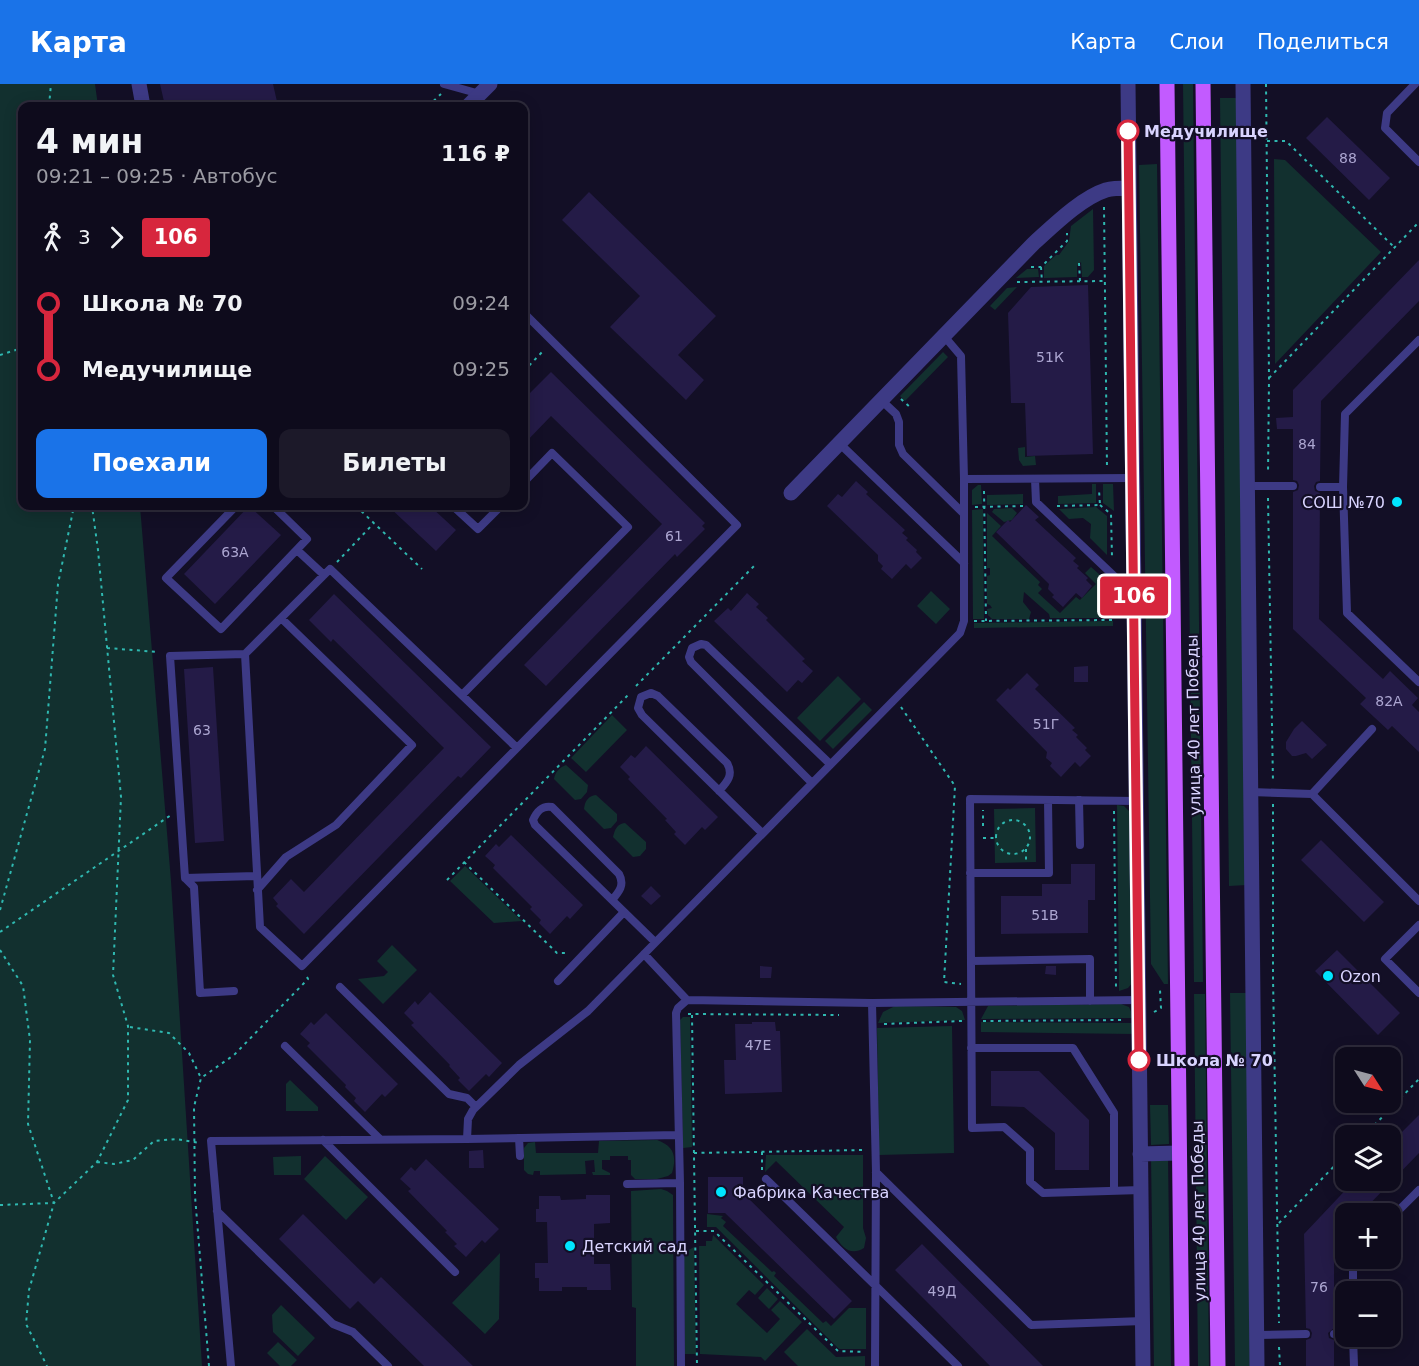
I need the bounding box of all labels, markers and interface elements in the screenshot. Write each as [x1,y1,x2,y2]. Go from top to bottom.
text: Карта [30,26,127,59]
text: Карта [1070,30,1136,54]
text: Слои [1169,30,1224,54]
text: Поделиться [1257,30,1389,54]
marker: Медучилище [1117,120,1139,142]
text: 4 мин [36,122,143,161]
place label: Медучилище [1144,122,1268,141]
text: 116 ₽ [441,141,510,166]
house number: 88 [1339,150,1357,166]
text: 09:21 – 09:25 · Автобус [36,164,278,188]
icon: walk [36,221,69,254]
icon: forward [100,221,133,254]
text: 3 [78,225,91,249]
text: 106 [154,225,198,249]
text: Школа № 70 [82,291,243,316]
text: 09:24 [452,291,510,315]
house number: 51К [1036,349,1064,365]
text: Медучилище [82,357,252,382]
text: 09:25 [452,357,510,381]
button: Поехали [36,429,267,498]
button: Билеты [279,429,510,498]
house number: 84 [1298,436,1316,452]
place label: СОШ №70 [1302,493,1385,512]
marker: СОШ №70 [1390,495,1404,509]
house number: 61 [665,528,683,544]
house number: 63А [221,544,249,560]
line badge: 106 [1100,576,1168,616]
text: 106 [1112,584,1156,608]
street label: улица 40 лет Победы [1182,634,1205,816]
house number: 82А [1375,693,1403,709]
house number: 51Г [1033,716,1059,732]
house number: 63 [193,722,211,738]
house number: 51В [1031,907,1059,923]
place label: Ozon [1340,967,1381,986]
marker: Ozon [1321,969,1335,983]
house number: 47Е [745,1037,771,1053]
north arrow [1335,1047,1401,1113]
map controls [1335,1047,1401,1347]
marker: Школа № 70 [1128,1049,1150,1071]
place label: Школа № 70 [1156,1051,1273,1070]
street label: улица 40 лет Победы [1187,1120,1210,1302]
button: layers [1335,1125,1401,1191]
place label: Фабрика Качества [733,1183,889,1202]
marker: Фабрика Качества [714,1185,728,1199]
button: + [1335,1203,1401,1269]
place label: Детский сад [582,1237,688,1256]
marker: Детский сад [563,1239,577,1253]
house number: 76 [1310,1279,1328,1295]
button: − [1335,1281,1401,1347]
house number: 49Д [928,1283,956,1299]

